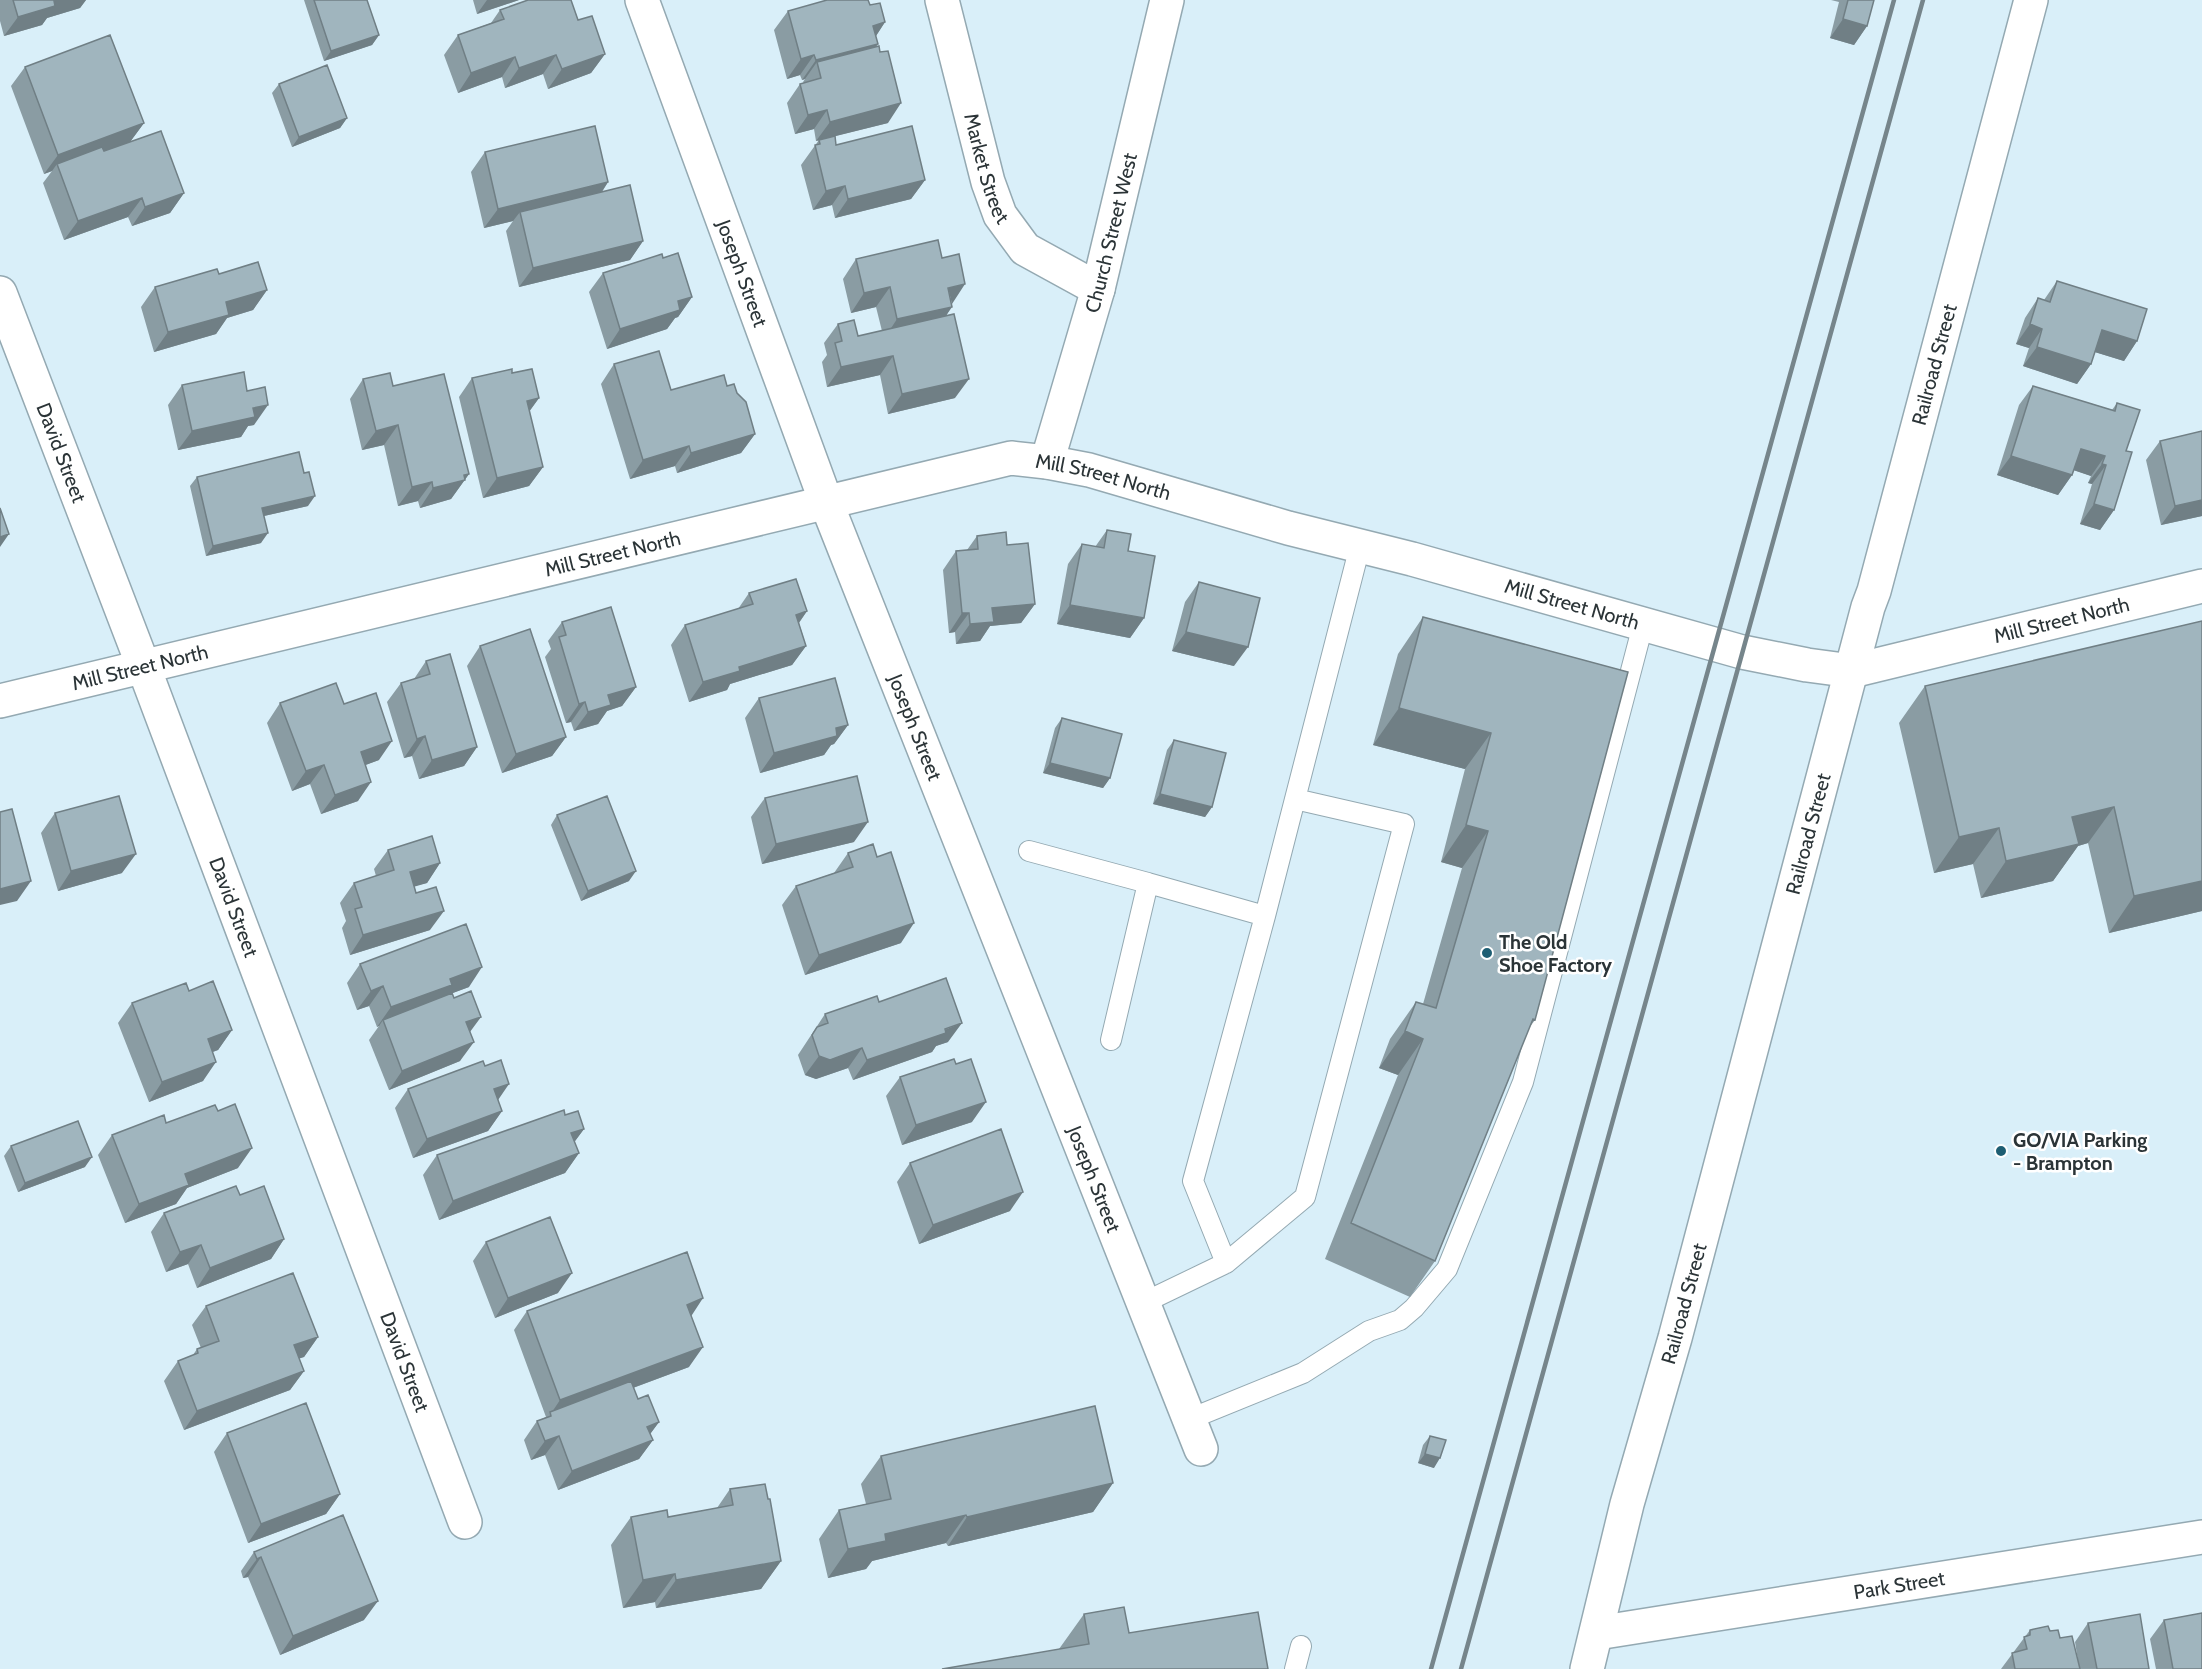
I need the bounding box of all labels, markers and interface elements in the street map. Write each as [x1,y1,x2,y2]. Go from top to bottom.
street label: Market Street [959,111,1015,229]
street label: Church Street West [1080,150,1142,316]
street label: Joseph Street [711,215,773,330]
street label: Railroad Street [1907,301,1962,428]
street label: David Street [31,399,91,506]
street label: Mill Street North [1034,449,1174,505]
street label: Mill Street North [542,526,683,582]
street label: Mill Street North [1502,574,1642,634]
street label: Mill Street North [1991,592,2132,648]
street label: Mill Street North [70,639,210,695]
street label: Joseph Street [883,670,947,784]
street label: Railroad Street [1781,770,1836,897]
street label: David Street [204,854,264,960]
place label: The Old Shoe Factory [1499,930,1612,977]
marker: The Old Shoe Factory [1480,946,1494,960]
street label: Joseph Street [1062,1122,1126,1236]
place label: GO/VIA Parking - Brampton [2013,1128,2147,1175]
marker: GO/VIA Parking - Brampton [1994,1144,2008,1158]
street label: Railroad Street [1656,1240,1712,1367]
street label: David Street [375,1309,435,1415]
street label: Park Street [1852,1566,1947,1604]

